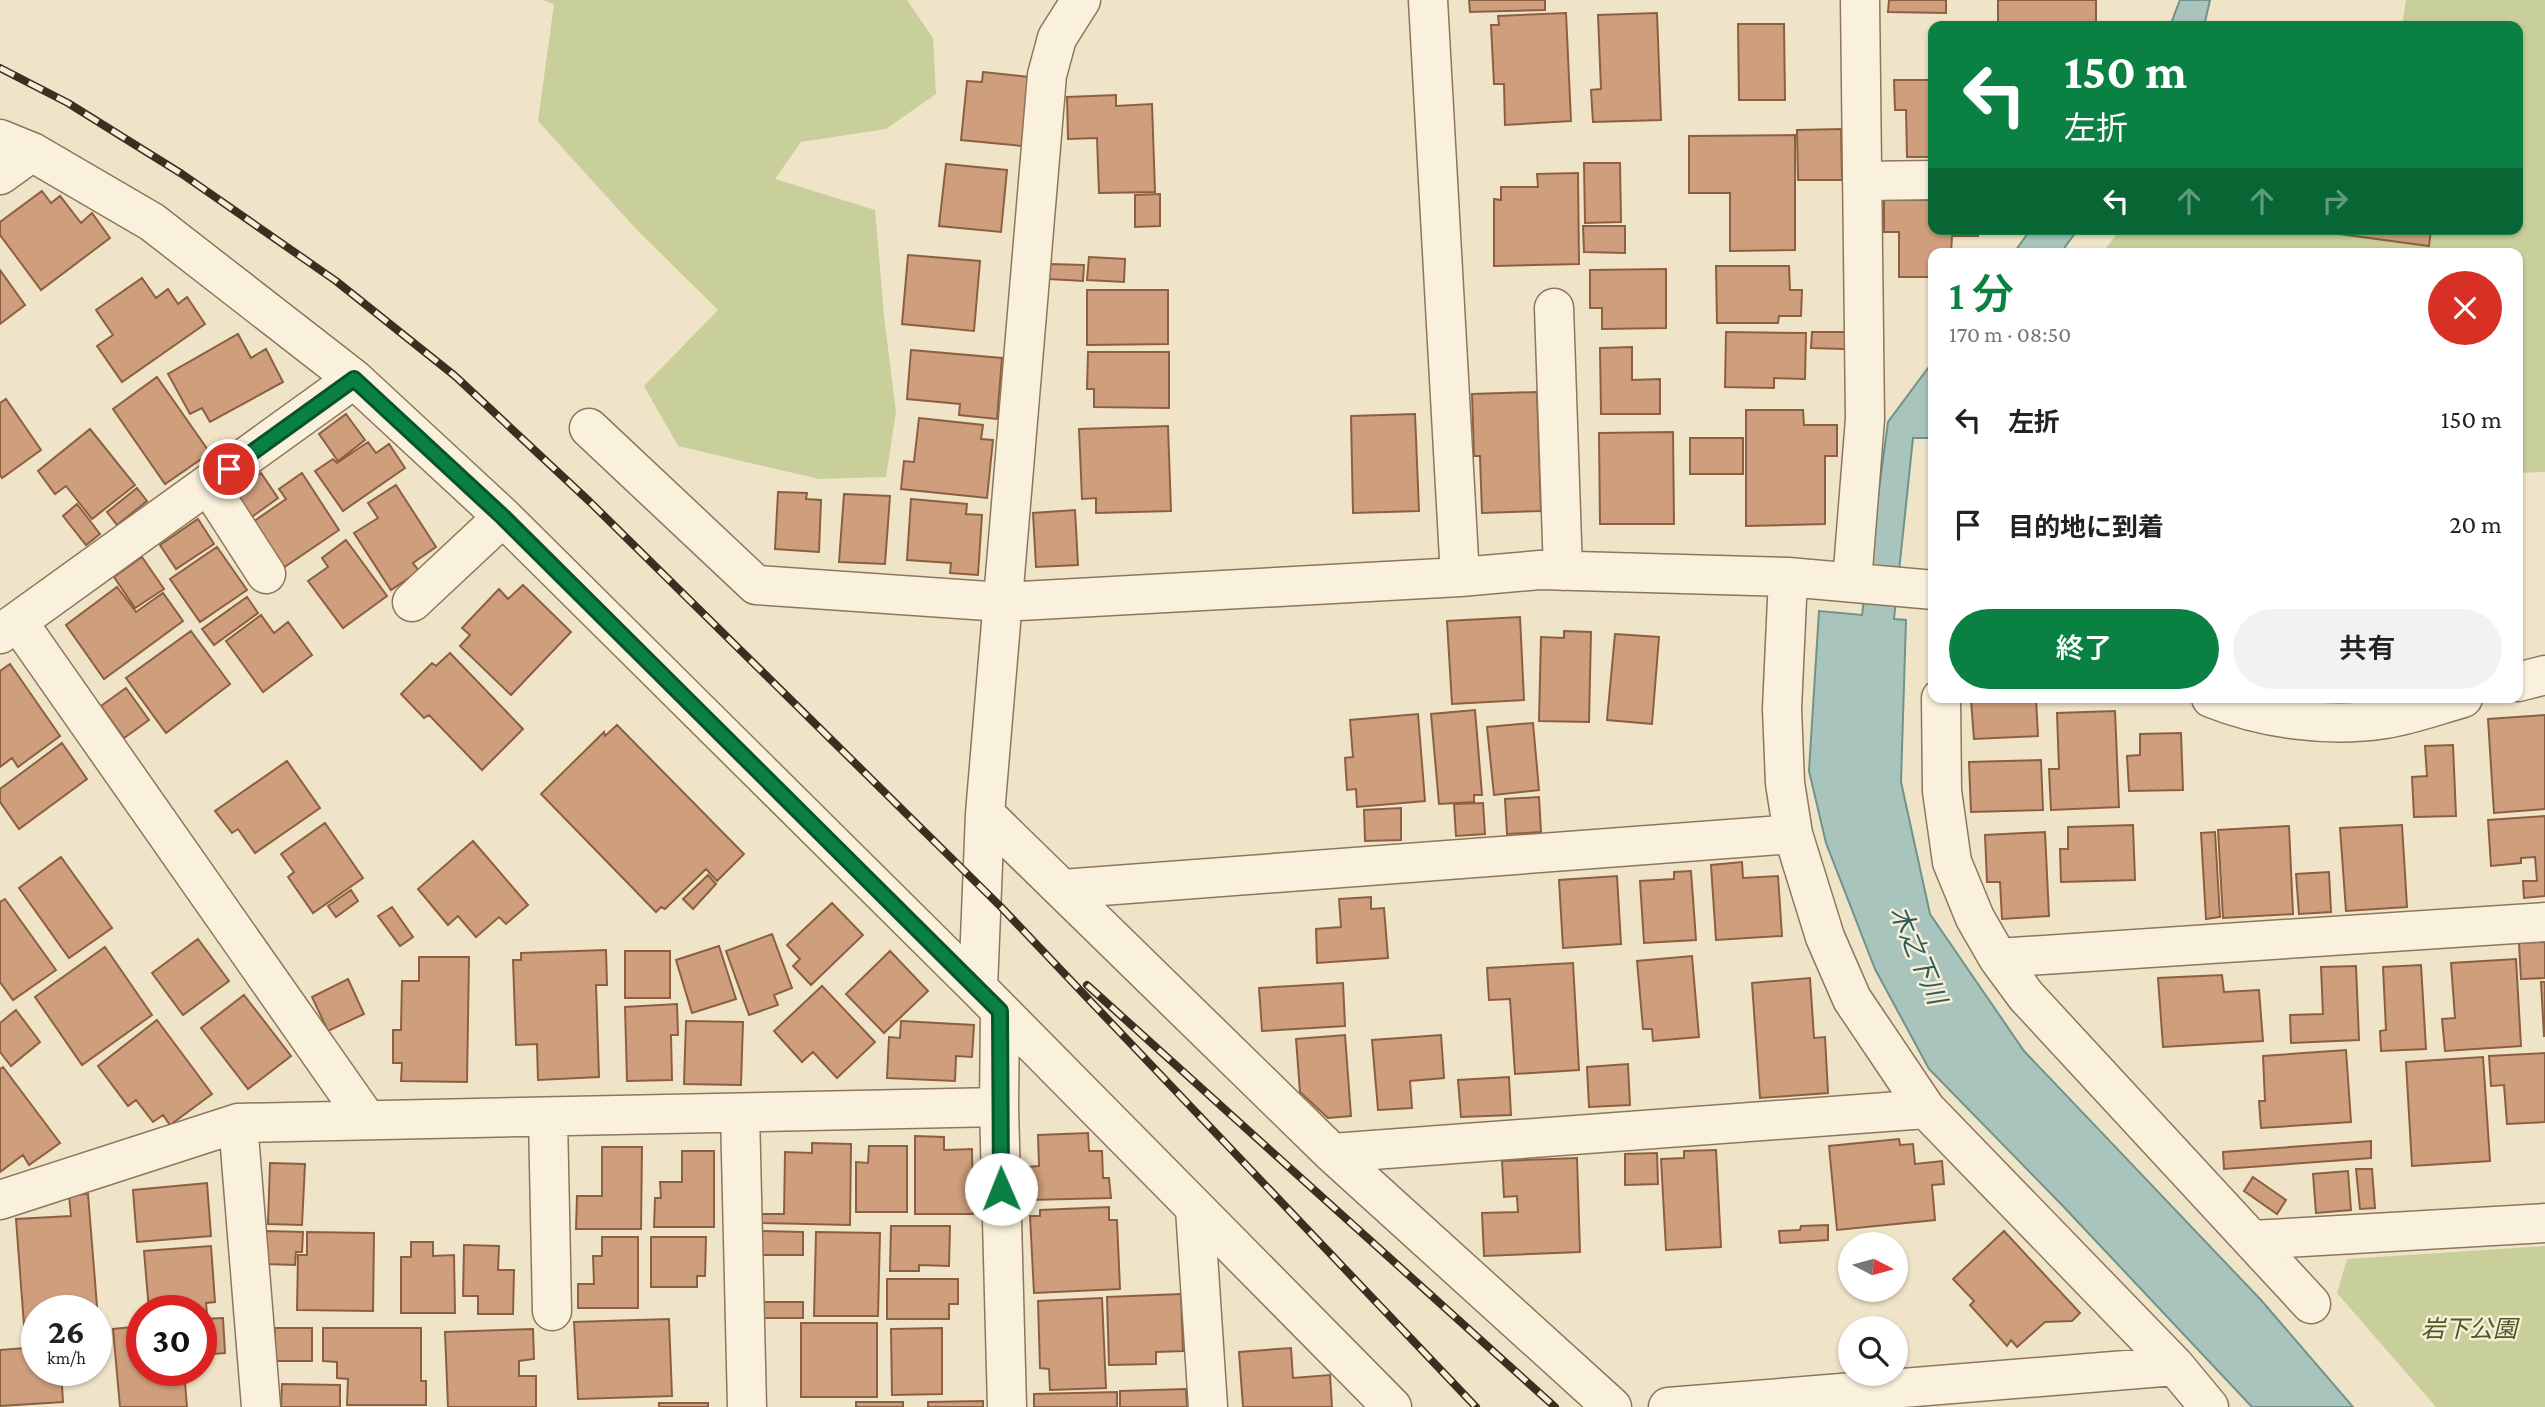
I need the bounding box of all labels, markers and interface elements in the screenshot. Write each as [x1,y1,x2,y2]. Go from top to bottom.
text: 150 m [2064,44,2187,99]
icon: left [1949,49,2040,140]
text: 左折 [2064,110,2128,146]
icon: left [2097,182,2135,220]
icon: ahead [2170,182,2208,220]
icon: ahead [2243,182,2281,220]
icon: right [2316,182,2354,220]
text: 1 分 [1949,271,2014,318]
button: close [2428,271,2502,345]
text: 170 m · 08:50 [1949,321,2071,347]
icon: left [1949,401,1987,439]
text: 150 m [2441,405,2502,434]
text: 左折 [2008,408,2060,437]
pin [199,439,259,499]
icon: arrive [210,450,248,488]
icon: arrive [1949,506,1987,544]
text: 20 m [2449,510,2502,539]
text: 目的地に到着 [2008,513,2164,542]
button: 終了 [1949,609,2219,689]
button: 共有 [2233,609,2502,689]
water label: 木之下川 [1884,901,1953,1011]
position arrow [964,1152,1038,1226]
north arrow [1838,1232,1908,1302]
map controls [1838,1232,1908,1386]
speed limit sign: 30 [126,1295,217,1386]
text: 26 [48,1312,85,1351]
park label: 岩下公園 [2421,1315,2520,1342]
button: search [1838,1316,1908,1386]
text: km/h [47,1348,86,1368]

